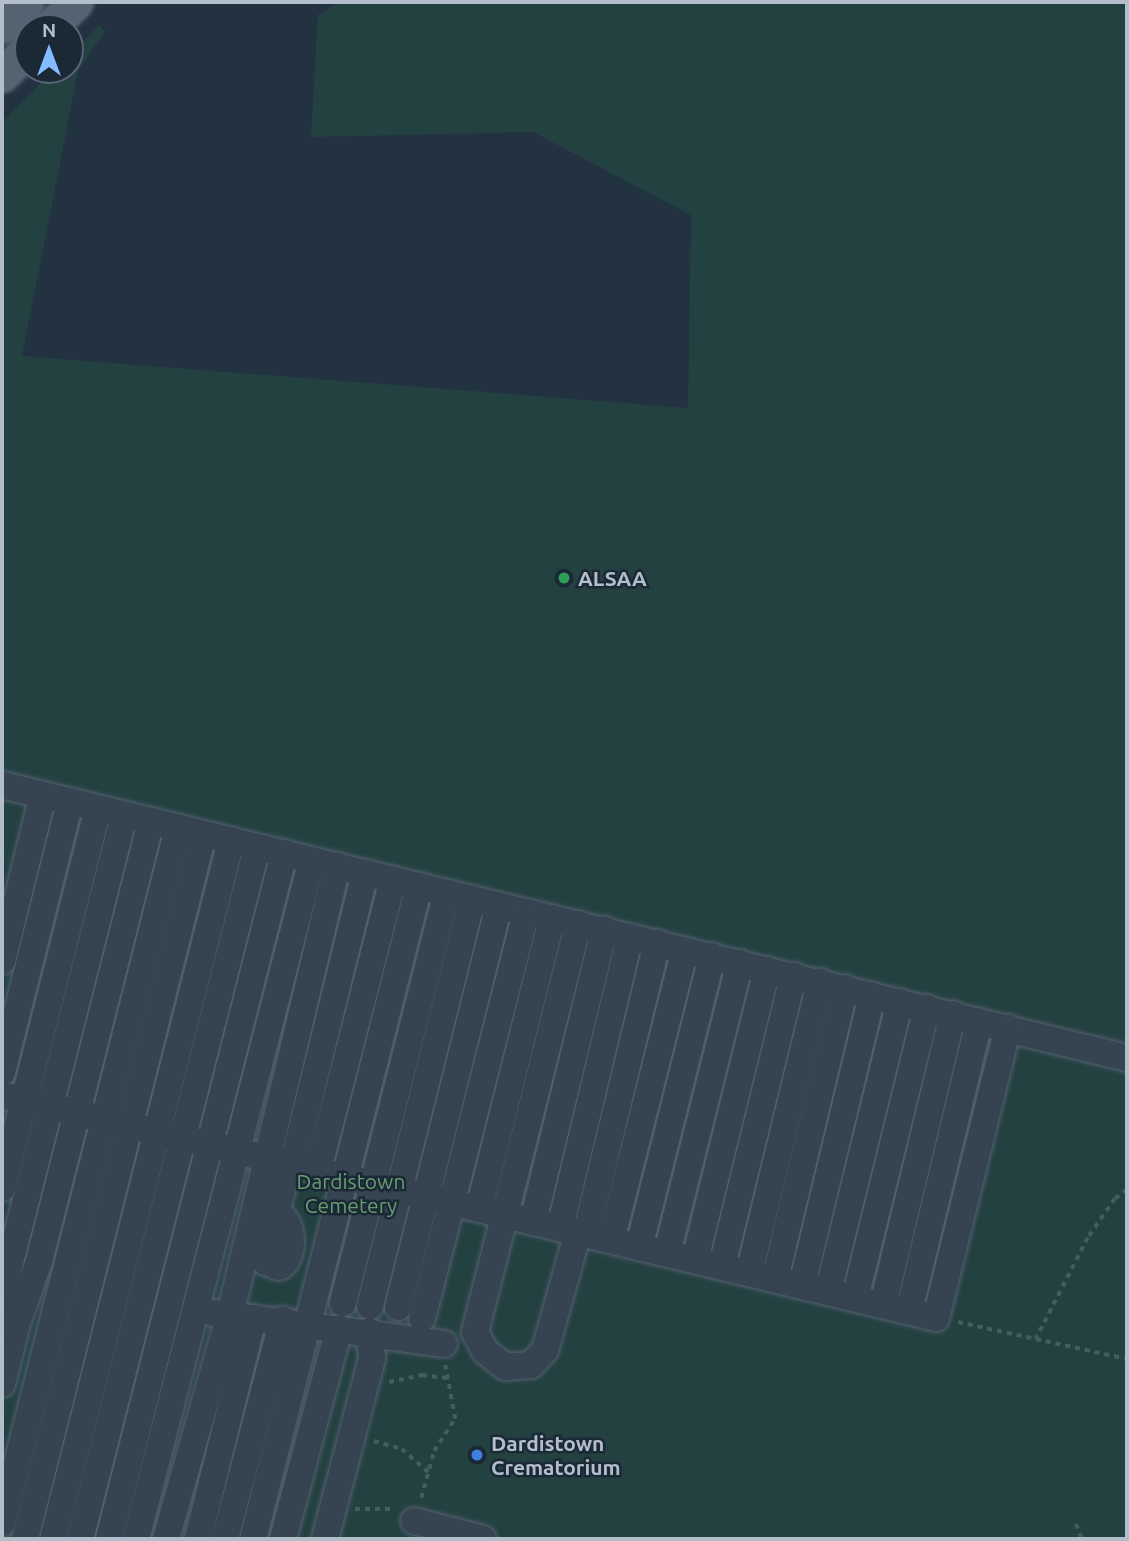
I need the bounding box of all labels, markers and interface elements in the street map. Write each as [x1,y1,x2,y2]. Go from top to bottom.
north arrow [14,14,84,84]
text: N [42,19,56,41]
place label: ALSAA [578,565,647,591]
marker: ALSAA [556,570,572,586]
park label: Dardistown Cemetery [297,1168,405,1218]
place label: Dardistown Crematorium [491,1430,621,1480]
marker: Dardistown Crematorium [469,1447,485,1463]

